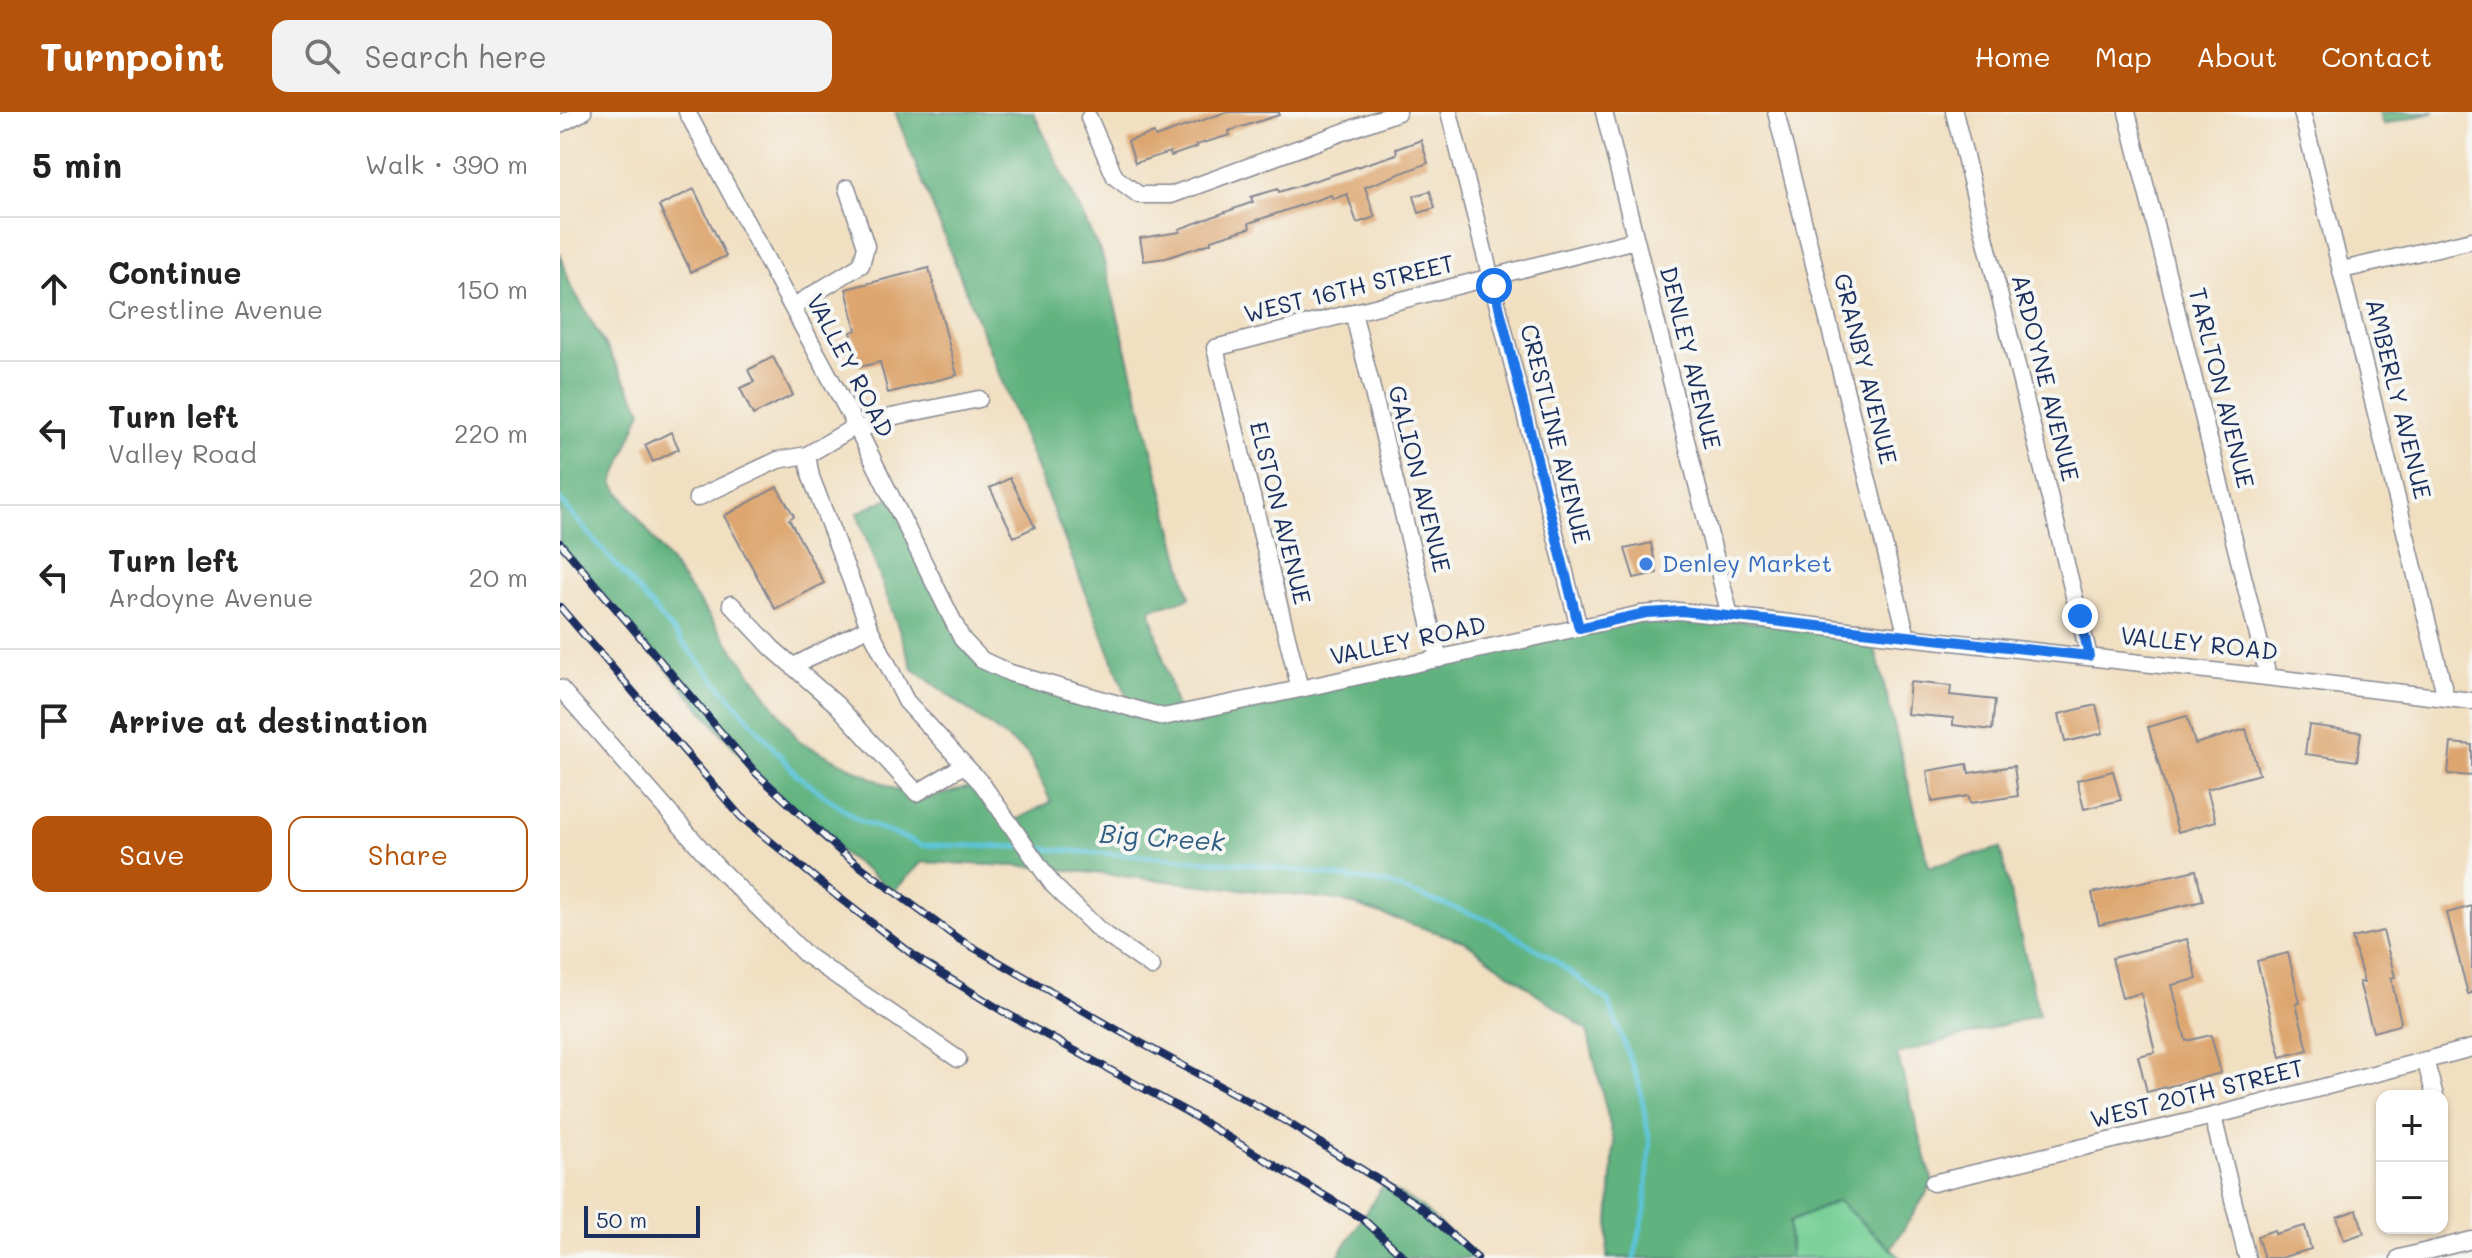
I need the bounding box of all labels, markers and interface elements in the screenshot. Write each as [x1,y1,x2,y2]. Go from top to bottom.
search box [272,20,832,92]
text: Turnpoint [40,31,224,81]
icon: search [300,34,344,78]
text: Search here [364,36,547,76]
text: Home [1975,38,2051,74]
text: Map [2095,38,2152,74]
text: About [2196,38,2277,74]
text: Contact [2321,38,2432,74]
text: 5 min [32,142,122,187]
text: Walk · 390 m [365,147,528,181]
street label: WEST 16TH STREET [1240,246,1457,329]
text: Continue [108,252,241,292]
street label: DENLEY AVENUE [1654,263,1729,452]
icon: ahead [32,267,76,311]
route start [1476,268,1512,304]
street label: GRANBY AVENUE [1828,270,1905,467]
street label: ARDOYNE AVENUE [2006,271,2087,484]
text: 150 m [456,272,528,306]
street label: TARLTON AVENUE [2183,284,2262,491]
street label: VALLEY ROAD [800,288,902,442]
text: Crestline Avenue [108,292,323,326]
street label: AMBERLY AVENUE [2360,295,2439,502]
street label: CRESTLINE AVENUE [1514,321,1599,547]
street label: GALION AVENUE [1382,382,1459,575]
text: Turn left [108,396,239,436]
icon: left [32,411,76,455]
text: 220 m [454,416,528,450]
street label: ELSTON AVENUE [1244,418,1319,607]
text: Valley Road [108,436,257,470]
text: Turn left [108,540,239,580]
place label: Denley Market [1662,547,1832,578]
icon: left [32,555,76,599]
marker: Denley Market [1637,555,1655,573]
text: 20 m [468,560,528,594]
text: Ardoyne Avenue [108,580,313,614]
route end [2062,598,2098,634]
street label: VALLEY ROAD [1327,608,1488,671]
street label: VALLEY ROAD [2119,619,2280,666]
icon: arrive [32,699,76,743]
text: Arrive at destination [108,701,428,741]
button: Save [32,816,272,892]
button: Share [288,816,528,892]
water label: Big Creek [1098,816,1227,858]
street label: WEST 20TH STREET [2087,1051,2307,1134]
map controls [2376,1090,2448,1234]
button: + [2376,1090,2448,1162]
button: − [2376,1162,2448,1234]
scale bar [584,1202,700,1238]
text: 50 m [596,1205,647,1234]

